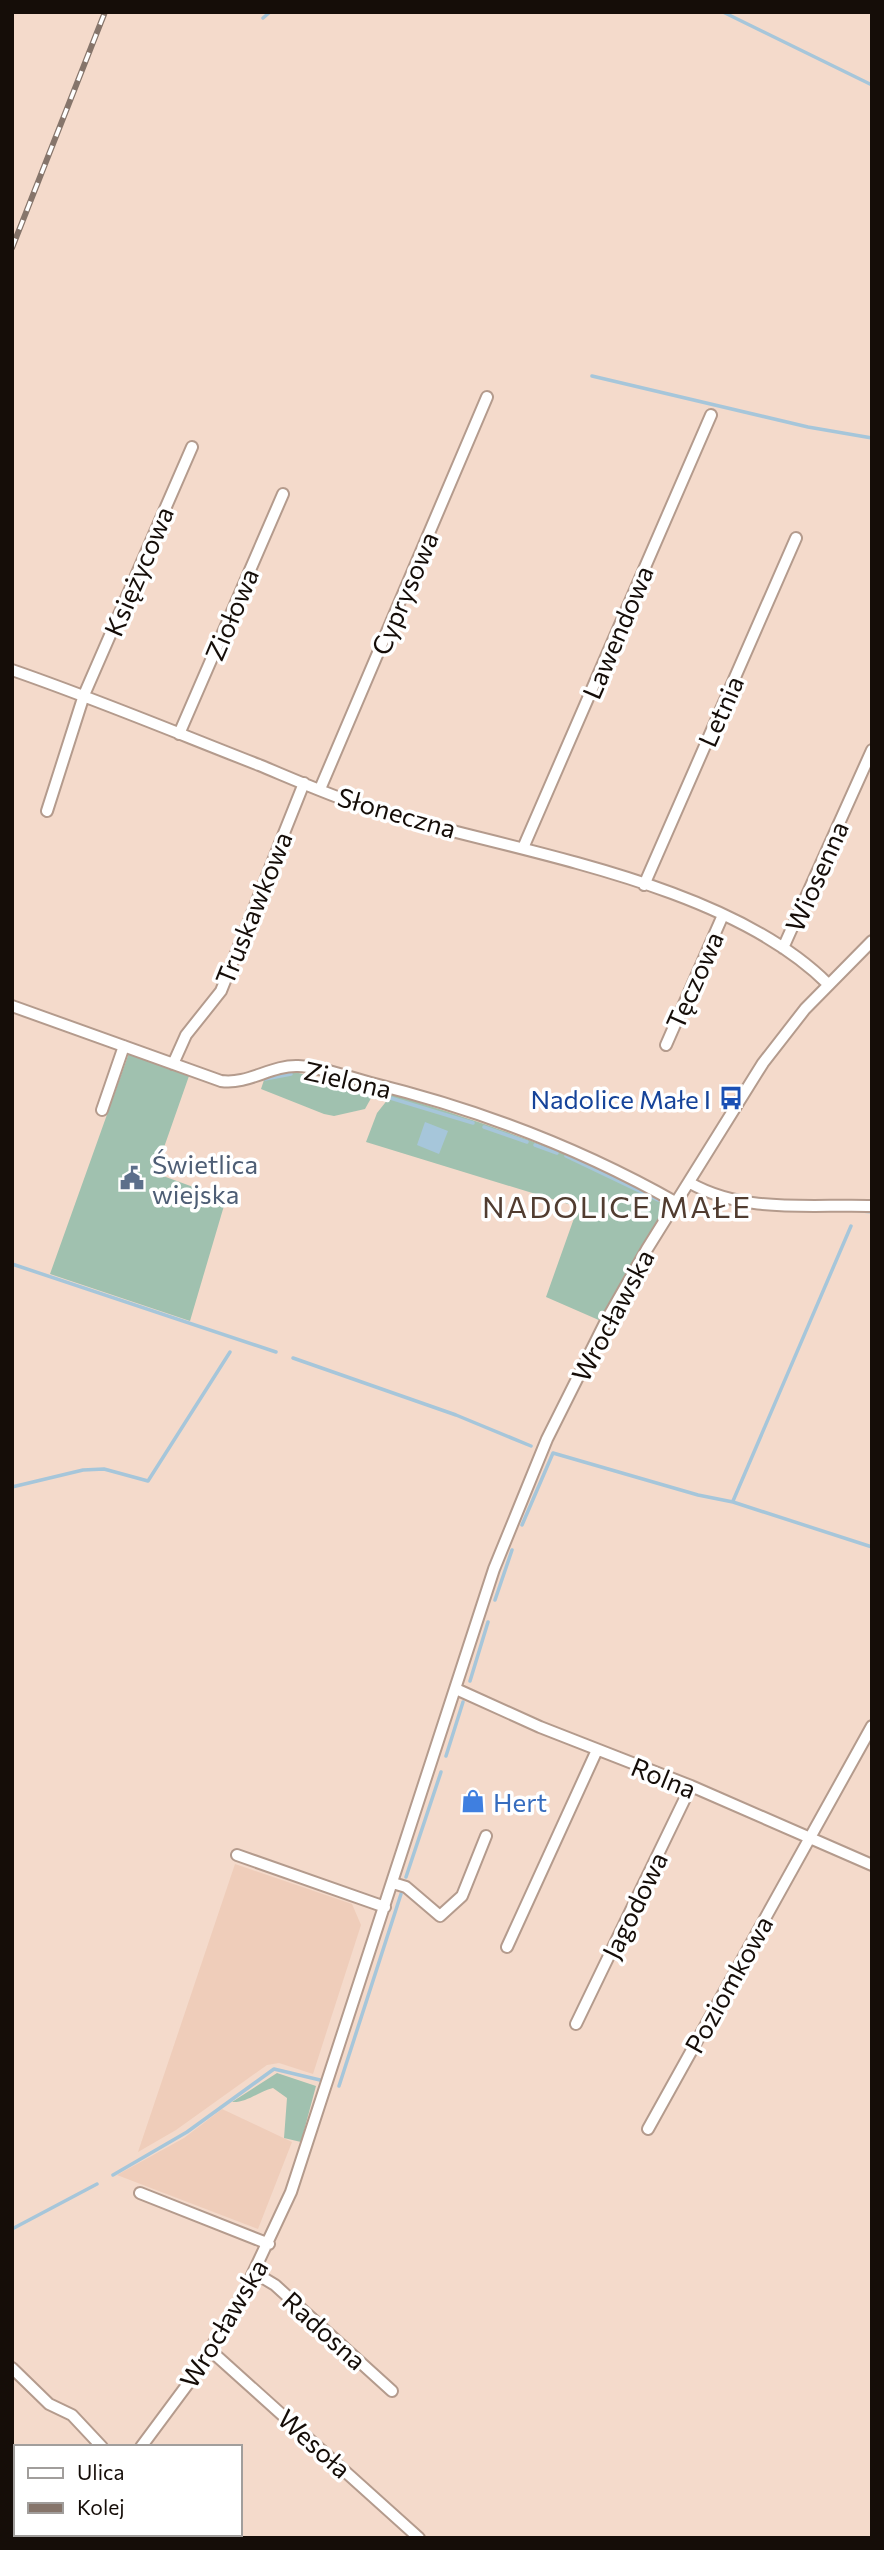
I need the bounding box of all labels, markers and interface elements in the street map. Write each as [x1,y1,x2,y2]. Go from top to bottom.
street label: Księżycowa [97,502,179,640]
street label: Cyprysowa [364,527,444,659]
street label: Lawendowa [575,561,659,703]
street label: Ziołowa [198,563,264,665]
street label: Letnia [691,671,749,751]
street label: Słoneczna [334,780,460,844]
street label: Wiosenna [778,816,854,936]
street label: Truskawkowa [208,827,298,989]
street label: Tęczowa [659,926,729,1034]
street label: Zielona [301,1054,395,1104]
place label: Nadolice Małe I [530,1083,711,1114]
bus stop icon: Nadolice Małe I [717,1084,745,1112]
place label: Świetlica wiejska [152,1148,258,1209]
public building icon: Świetlica wiejska [118,1164,146,1192]
district label: NADOLICE MAŁE [482,1187,752,1224]
street label: Wrocławska [564,1244,660,1386]
street label: Rolna [627,1750,701,1804]
place label: Hert [493,1786,547,1817]
shop icon: Hert [459,1787,487,1815]
street label: Jagodowa [595,1847,673,1963]
street label: Poziomkowa [678,1910,778,2058]
street label: Wrocławska [172,2253,274,2393]
street label: Radosna [277,2284,373,2376]
street label: Wesoła [272,2402,358,2484]
legend [14,2445,242,2536]
text: Ulica [77,2459,124,2484]
text: Kolej [77,2494,125,2519]

